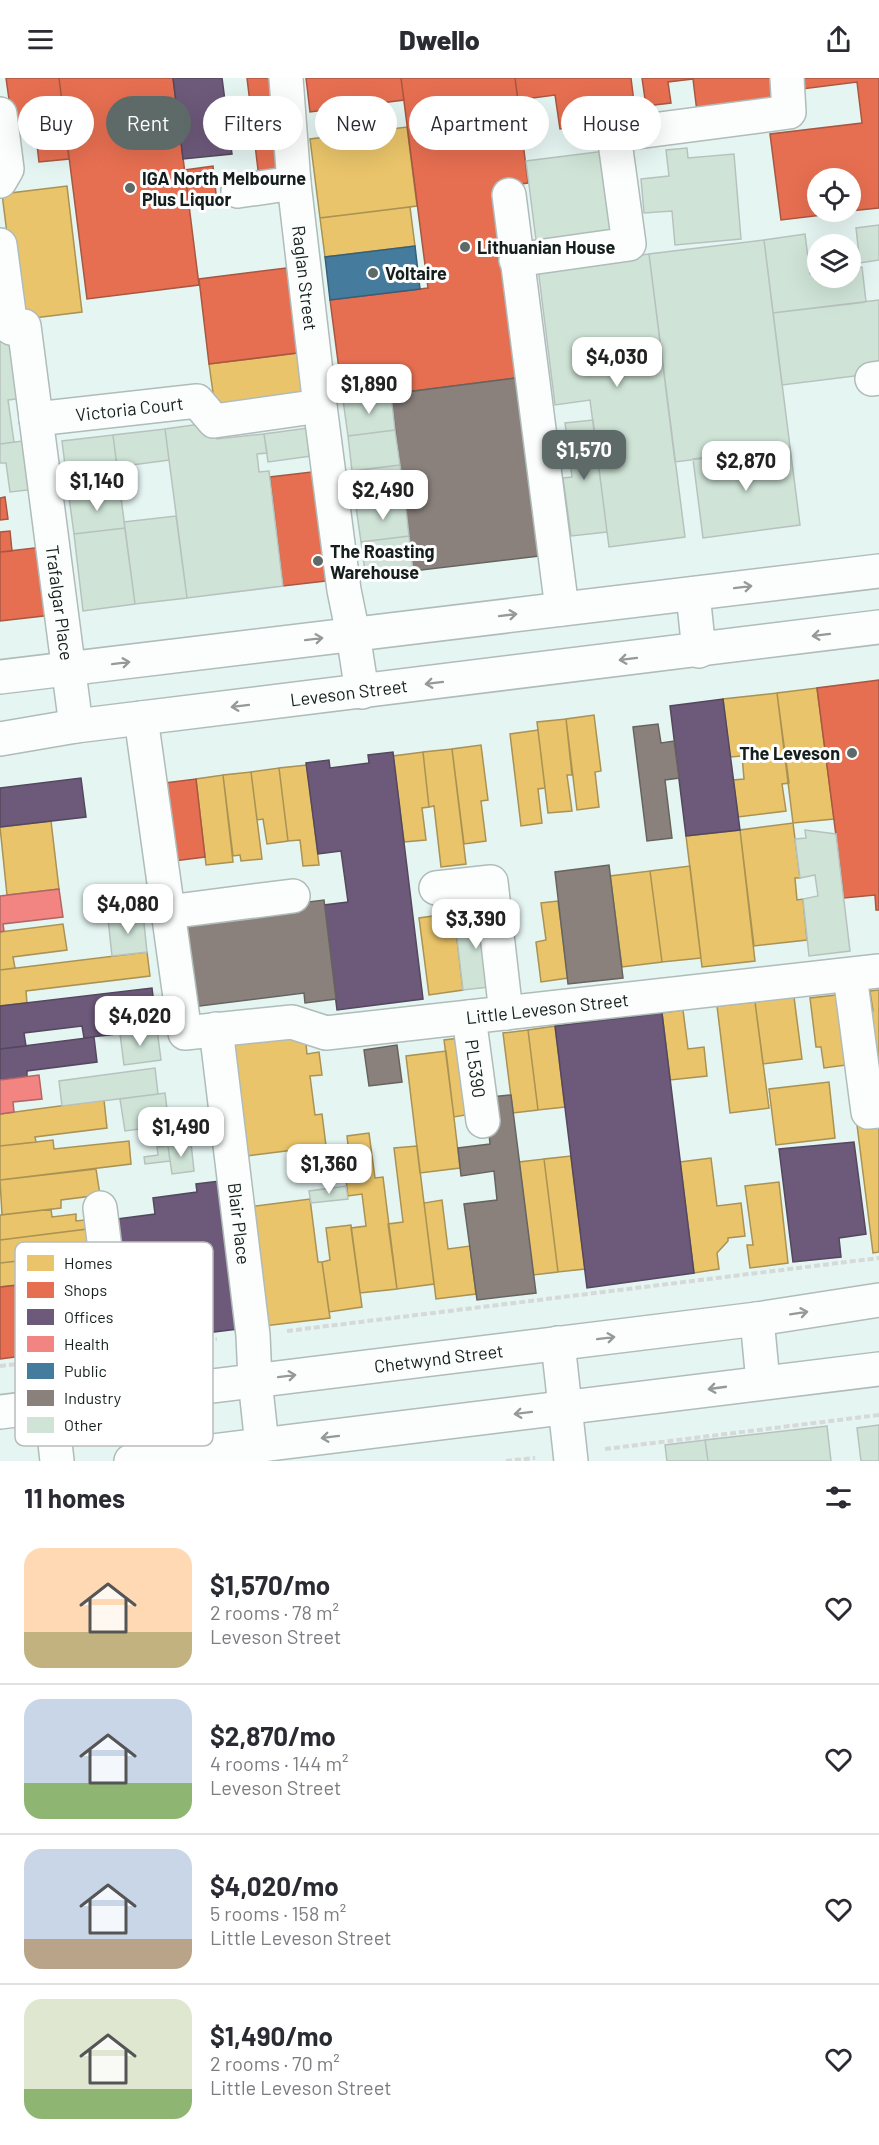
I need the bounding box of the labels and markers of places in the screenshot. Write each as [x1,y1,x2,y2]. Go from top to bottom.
place label: IGA North Melbourne Plus Liquor [142,167,306,210]
marker: IGA North Melbourne Plus Liquor [123,181,137,195]
place label: Lithuanian House [477,236,615,258]
marker: Lithuanian House [458,240,472,254]
place label: Voltaire [385,262,447,284]
marker: Voltaire [366,266,380,280]
pin: $4,030 [568,337,666,388]
pin: $1,890 [320,364,418,415]
pin: $1,570 [535,430,633,481]
pin: $2,870 [697,441,795,492]
pin: $1,140 [48,461,146,512]
pin: $2,490 [334,470,432,521]
place label: The Roasting Warehouse [330,540,435,583]
marker: The Roasting Warehouse [311,554,325,568]
place label: The Leveson [739,742,840,764]
marker: The Leveson [845,746,859,760]
pin: $4,080 [79,884,177,935]
pin: $3,390 [427,899,525,950]
pin: $4,020 [91,996,189,1047]
pin: $1,490 [132,1107,230,1158]
pin: $1,360 [280,1144,378,1195]

